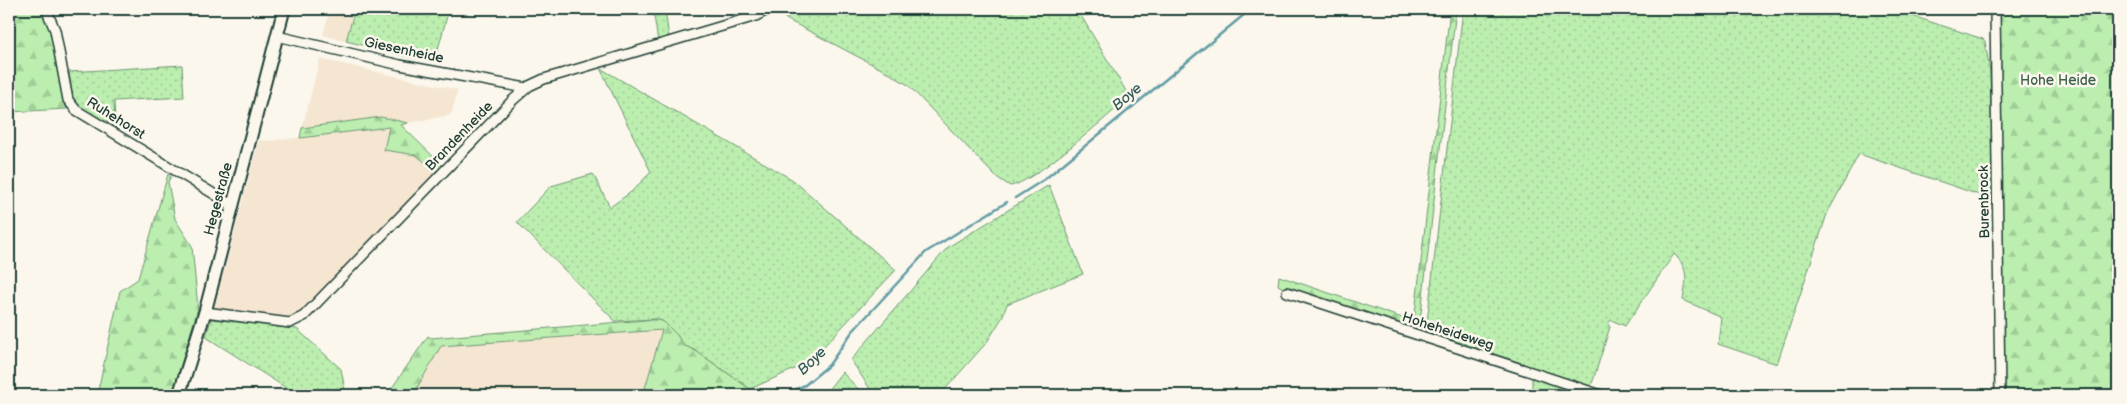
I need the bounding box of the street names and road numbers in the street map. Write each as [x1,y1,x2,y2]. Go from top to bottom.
street label: Giesenheide [363,33,445,67]
street label: Ruhehorst [84,93,149,143]
street label: Brandenheide [422,98,496,174]
street label: Hegestraße [200,161,236,237]
street label: Burenbrock [1975,165,1993,239]
street label: Hoheheideweg [1400,308,1496,354]

